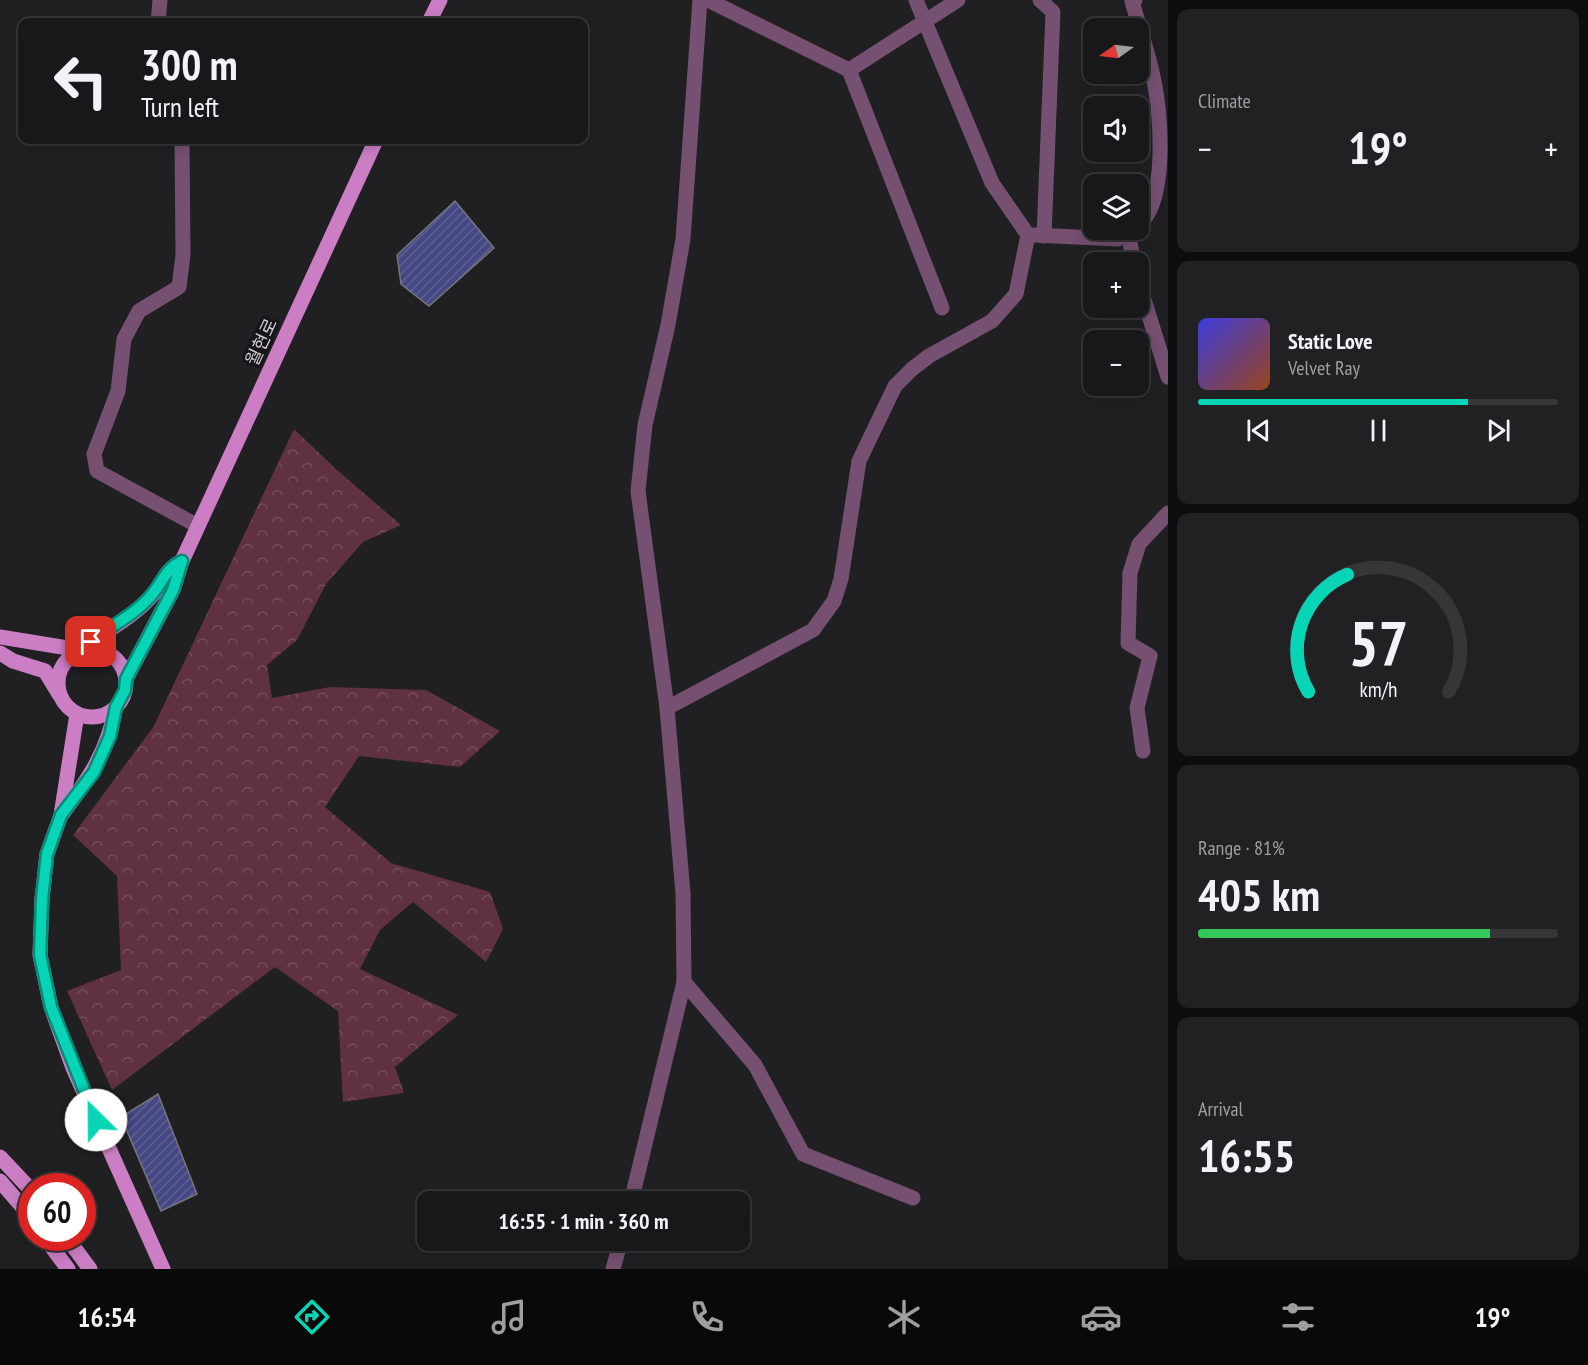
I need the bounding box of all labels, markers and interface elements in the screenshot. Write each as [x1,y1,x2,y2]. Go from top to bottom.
north arrow [1083,18,1149,84]
map controls [1083,18,1149,396]
text: 300 m [141,37,238,92]
icon: left [42,42,120,120]
text: Climate [1198,88,1251,114]
text: Turn left [141,90,219,124]
button: sound [1083,96,1149,162]
text: 19° [1348,118,1408,176]
text: − [1198,127,1212,170]
text: + [1544,127,1558,170]
button: layers [1083,174,1149,240]
button: + [1083,252,1149,318]
street label: 월현로 [240,315,282,369]
text: Static Love [1288,327,1373,355]
button: − [1083,330,1149,396]
text: Velvet Ray [1288,355,1360,381]
icon: previous [1242,414,1275,447]
icon: pause [1362,414,1395,447]
icon: next [1482,414,1515,447]
text: 57 [1348,602,1408,683]
pin [65,616,116,667]
icon: arrive [74,625,107,658]
text: km/h [1359,675,1397,703]
text: Range · 81% [1198,835,1285,861]
text: 405 km [1198,865,1320,923]
position arrow [64,1088,128,1152]
text: Arrival [1198,1096,1243,1122]
text: 16:55 [1198,1126,1295,1184]
speed limit sign: 60 [18,1173,96,1251]
text: 16:55 · 1 min · 360 m [498,1207,669,1235]
icon: directions [291,1296,333,1338]
icon: music [488,1296,530,1338]
icon: phone [686,1296,728,1338]
icon: climate [883,1296,925,1338]
icon: car [1080,1296,1122,1338]
icon: filters [1277,1296,1319,1338]
text: 16:54 [78,1300,136,1334]
text: 19° [1475,1300,1510,1334]

